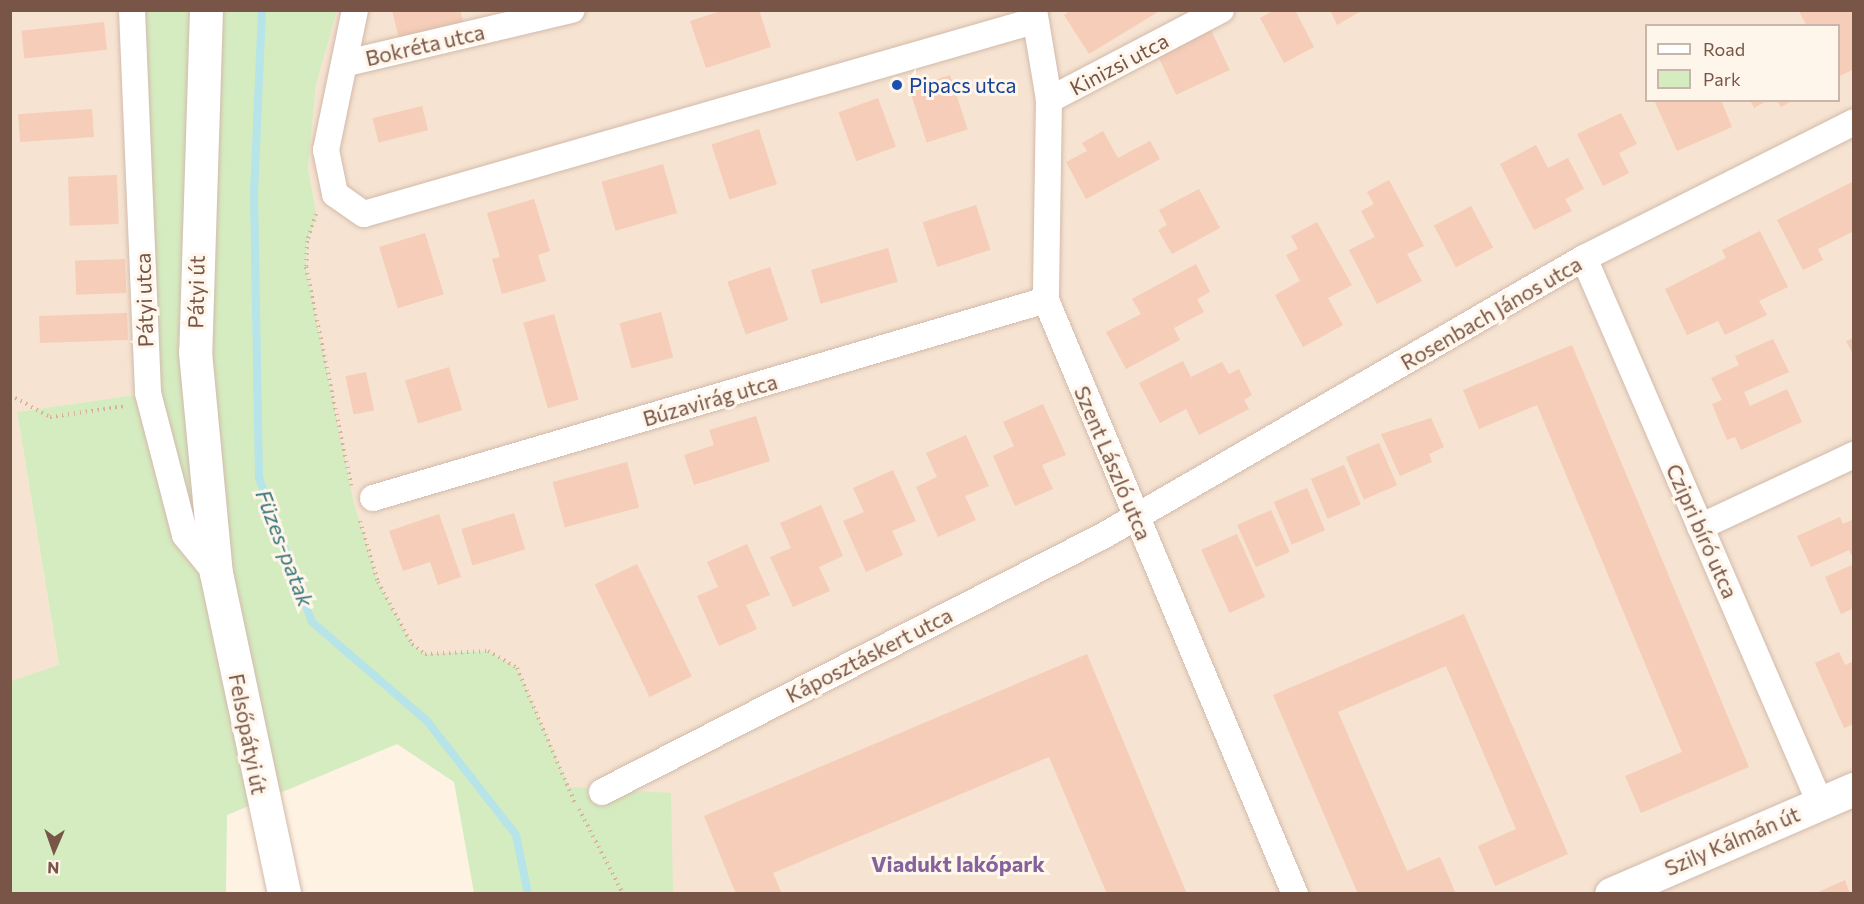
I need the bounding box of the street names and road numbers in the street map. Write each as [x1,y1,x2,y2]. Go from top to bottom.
street label: Bokréta utca [363,19,487,71]
street label: Kinizsi utca [1065,28,1173,100]
street label: Rosenbach János utca [1396,251,1586,375]
street label: Pátyi utca [130,252,158,348]
street label: Pátyi út [183,255,209,329]
street label: Búzavirág utca [640,369,780,431]
street label: Szent László utca [1069,382,1157,544]
street label: Czipri bíró utca [1661,460,1743,602]
street label: Káposztáskert utca [782,602,956,708]
street label: Felsőpátyi út [224,671,272,797]
street label: Szily Kálmán út [1661,801,1803,881]

